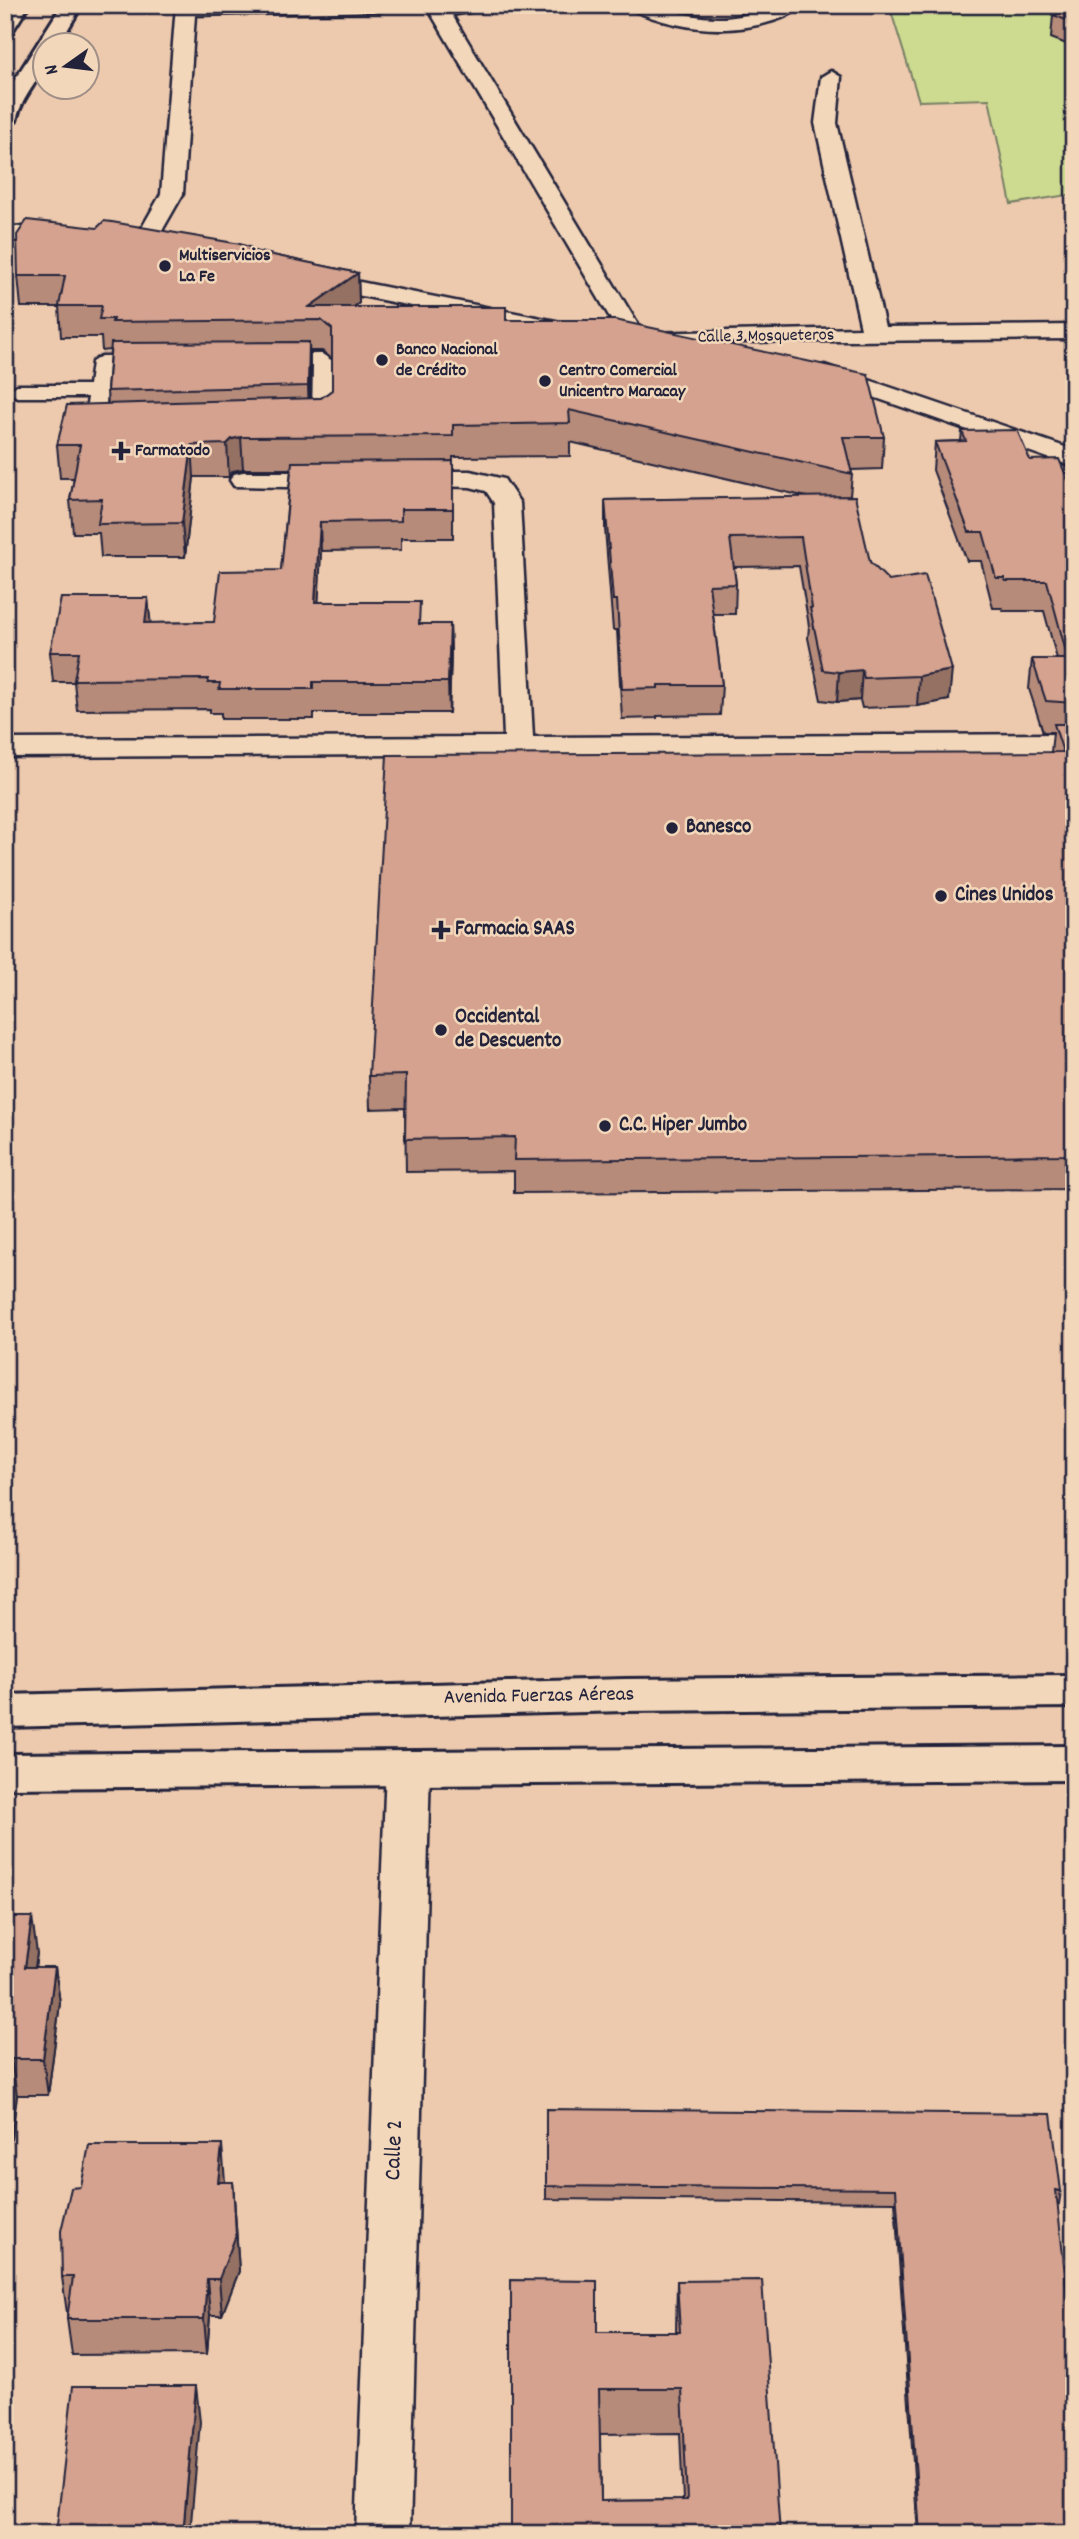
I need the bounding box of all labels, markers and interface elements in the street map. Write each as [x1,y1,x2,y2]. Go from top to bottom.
north arrow [32,32,102,102]
text: N [39,61,67,77]
place label: Multiservicios La Fe [179,244,271,290]
marker: Multiservicios La Fe [157,258,173,274]
street label: Calle 3 Mosqueteros [697,323,835,351]
place label: Banco Nacional de Crédito [396,338,498,384]
marker: Banco Nacional de Crédito [374,352,390,368]
place label: Centro Comercial Unicentro Maracay [559,359,686,405]
marker: Centro Comercial Unicentro Maracay [537,373,553,389]
place label: Farmatodo [135,439,210,464]
marker: Farmatodo [113,443,129,459]
place label: Banesco [686,813,751,843]
marker: Banesco [664,820,680,836]
place label: Cines Unidos [955,881,1054,911]
marker: Cines Unidos [933,888,949,904]
place label: Farmacia SAAS [455,915,575,945]
marker: Farmacia SAAS [433,922,449,938]
place label: Occidental de Descuento [455,1003,561,1057]
marker: Occidental de Descuento [433,1022,449,1038]
place label: C.C. Hiper Jumbo [619,1111,747,1141]
marker: C.C. Hiper Jumbo [597,1118,613,1134]
street label: Avenida Fuerzas Aéreas [443,1680,635,1714]
street label: Calle 2 [377,2119,413,2181]

